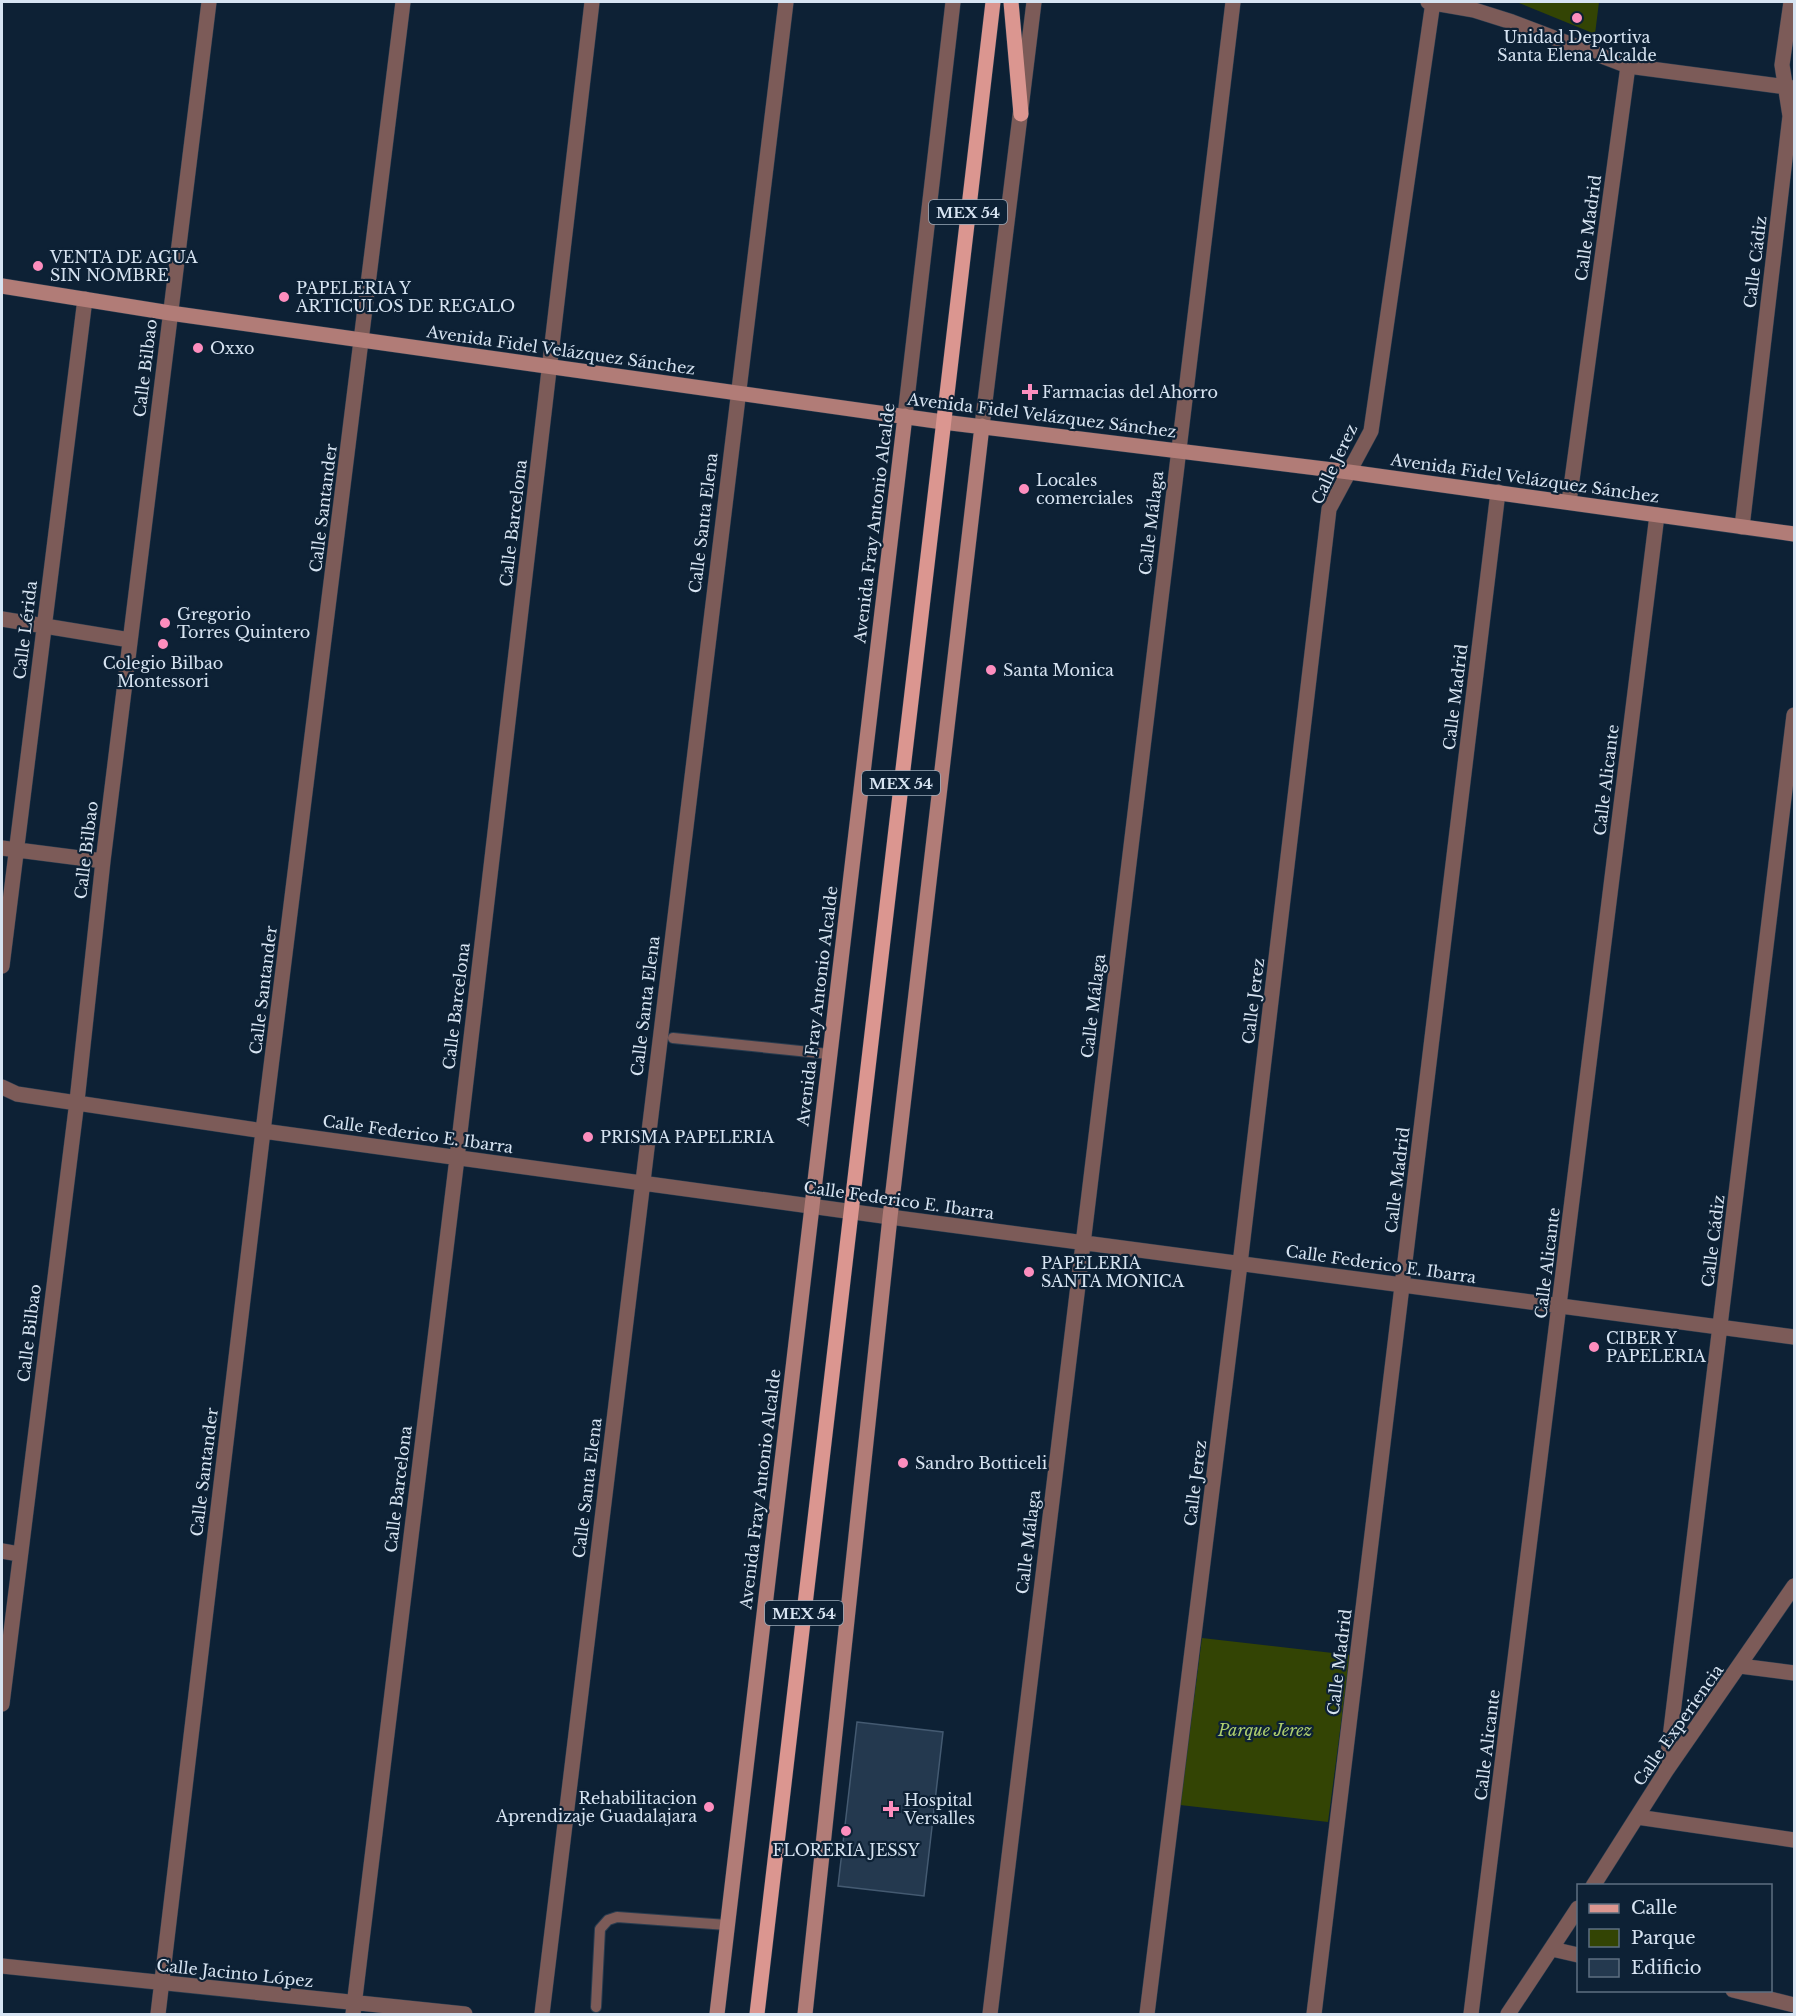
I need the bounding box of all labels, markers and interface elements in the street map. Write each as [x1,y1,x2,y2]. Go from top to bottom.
marker: Unidad Deportiva Santa Elena Alcalde [1570,11,1584,25]
place label: Unidad Deportiva Santa Elena Alcalde [1497,27,1657,65]
street label: Calle Madrid [1571,174,1605,282]
road number: MEX 54 [929,200,1007,224]
street label: Calle Cádiz [1739,215,1771,309]
place label: VENTA DE AGUA SIN NOMBRE [49,247,198,285]
marker: VENTA DE AGUA SIN NOMBRE [31,259,45,273]
place label: PAPELERIA Y ARTICULOS DE REGALO [295,278,515,316]
marker: PAPELERIA Y ARTICULOS DE REGALO [277,290,291,304]
street label: Calle Bilbao [129,318,161,418]
street label: Avenida Fidel Velázquez Sánchez [424,321,697,379]
place label: Oxxo [210,338,254,358]
marker: Oxxo [191,341,205,355]
place label: Farmacias del Ahorro [1042,382,1218,402]
marker: Farmacias del Ahorro [1023,385,1037,399]
street label: Avenida Fidel Velázquez Sánchez [905,388,1178,441]
street label: Avenida Fray Antonio Alcalde [849,402,899,645]
street label: Calle Jerez [1307,421,1361,507]
street label: Calle Santander [305,442,341,574]
street label: Avenida Fidel Velázquez Sánchez [1388,449,1661,507]
street label: Calle Santa Elena [684,452,722,594]
street label: Calle Barcelona [495,458,531,588]
place label: Locales comerciales [1036,470,1133,508]
street label: Calle Málaga [1135,470,1167,576]
marker: Locales comerciales [1017,482,1031,496]
street label: Calle Lérida [9,579,41,681]
place label: Gregorio Torres Quintero [177,604,310,642]
marker: Gregorio Torres Quintero [158,616,172,630]
marker: Colegio Bilbao Montessori [156,637,170,651]
street label: Calle Madrid [1439,643,1471,751]
place label: Colegio Bilbao Montessori [103,653,223,691]
place label: Santa Monica [1003,660,1114,680]
marker: Santa Monica [984,663,998,677]
street label: Calle Alicante [1589,723,1623,837]
road number: MEX 54 [862,771,940,795]
street label: Calle Bilbao [70,800,102,900]
street label: Avenida Fray Antonio Alcalde [792,885,842,1128]
street label: Calle Santander [245,924,281,1056]
street label: Calle Santa Elena [626,935,664,1077]
street label: Calle Barcelona [438,941,474,1071]
street label: Calle Málaga [1077,953,1109,1059]
street label: Calle Jerez [1238,957,1268,1045]
street label: Calle Federico E. Ibarra [321,1111,515,1157]
street label: Calle Madrid [1381,1126,1413,1234]
place label: PRISMA PAPELERIA [600,1127,775,1147]
marker: PRISMA PAPELERIA [581,1130,595,1144]
street label: Calle Federico E. Ibarra [802,1177,996,1223]
street label: Calle Cádiz [1697,1194,1729,1288]
street label: Calle Alicante [1530,1206,1564,1320]
street label: Calle Federico E. Ibarra [1284,1241,1478,1287]
place label: PAPELERIA SANTA MONICA [1041,1253,1185,1291]
marker: PAPELERIA SANTA MONICA [1022,1265,1036,1279]
street label: Calle Bilbao [13,1283,45,1383]
place label: CIBER Y PAPELERIA [1606,1328,1707,1366]
marker: CIBER Y PAPELERIA [1587,1340,1601,1354]
street label: Avenida Fray Antonio Alcalde [735,1368,785,1611]
street label: Calle Santander [186,1406,222,1538]
street label: Calle Santa Elena [568,1417,606,1559]
street label: Calle Barcelona [380,1424,416,1554]
street label: Calle Jerez [1180,1439,1210,1527]
place label: Sandro Botticeli [915,1453,1048,1473]
marker: Sandro Botticeli [896,1456,910,1470]
street label: Calle Málaga [1012,1489,1044,1595]
road number: MEX 54 [765,1601,843,1625]
street label: Calle Madrid [1323,1608,1355,1716]
street label: Calle Experiencia [1629,1660,1727,1789]
street label: Calle Alicante [1470,1688,1504,1802]
park label: Parque Jerez [1217,1720,1312,1740]
place label: Rehabilitacion Aprendizaje Guadalajara [495,1788,697,1826]
place label: Hospital Versalles [903,1790,975,1828]
marker: Rehabilitacion Aprendizaje Guadalajara [702,1800,716,1814]
marker: Hospital Versalles [882,1800,900,1818]
marker: FLORERIA JESSY [839,1824,853,1838]
place label: FLORERIA JESSY [772,1840,920,1860]
legend [1577,1884,1772,1992]
text: Calle [1631,1897,1677,1919]
text: Parque [1631,1927,1696,1949]
street label: Calle Jacinto López [156,1955,315,1991]
text: Edificio [1631,1957,1702,1979]

